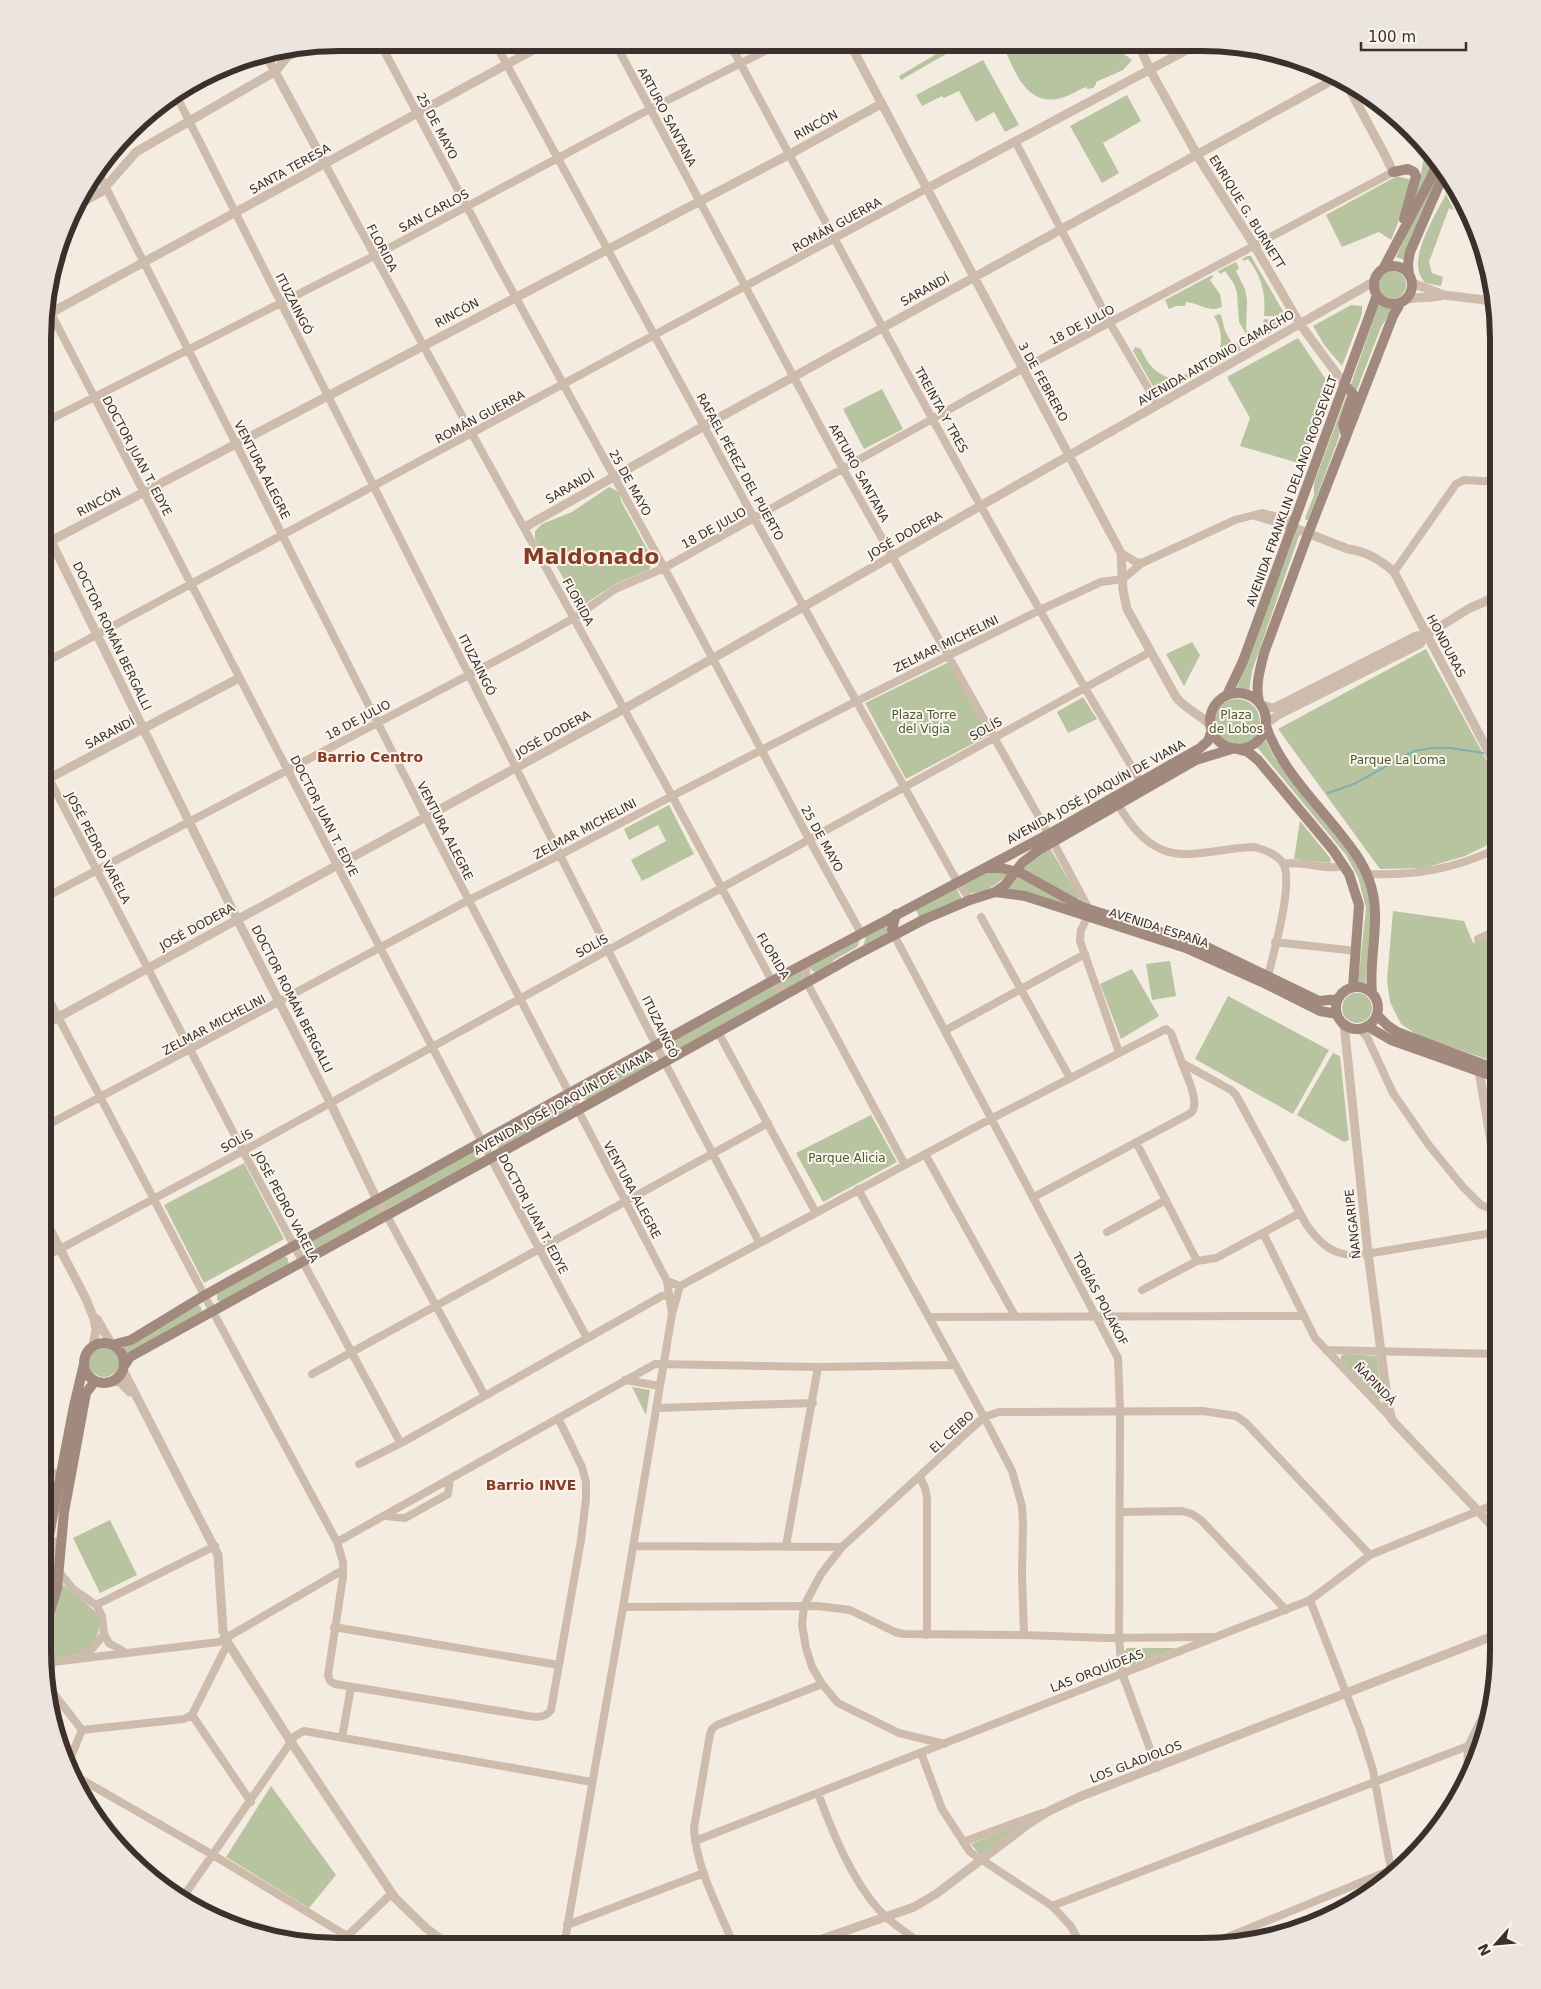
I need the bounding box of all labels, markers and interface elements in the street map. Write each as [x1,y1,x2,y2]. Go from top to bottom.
scale bar [1361,20,1466,52]
text: 100 m [1368,28,1416,46]
street label: ARTURO SANTANA [635,65,699,170]
street label: 25 DE MAYO [414,90,460,162]
street label: RINCÓN [791,106,840,143]
street label: SANTA TERESA [247,141,334,197]
street label: ENRIQUE G. BURNETT [1206,153,1288,272]
street label: SAN CARLOS [397,187,471,235]
street label: ROMÁN GUERRA [790,194,884,255]
street label: FLORIDA [364,222,401,275]
street label: ITUZAINGÓ [273,270,316,337]
street label: SARANDÍ [898,270,952,309]
street label: RINCÓN [432,295,481,330]
street label: 18 DE JULIO [1047,302,1117,348]
street label: AVENIDA ANTONIO CAMACHO [1135,307,1297,409]
street label: 3 DE FEBRERO [1015,340,1071,424]
street label: TREINTA Y TRES [911,364,970,455]
street label: AVENIDA FRANKLIN DELANO ROOSEVELT [1244,373,1341,608]
street label: ROMÁN GUERRA [432,386,528,446]
street label: RAFAEL PÉREZ DEL PUERTO [694,390,787,543]
street label: DOCTOR JUAN T. EDYE [99,394,175,518]
street label: VENTURA ALEGRE [231,419,293,521]
street label: ARTURO SANTANA [826,421,892,525]
street label: 25 DE MAYO [606,447,654,519]
street label: SARANDÍ [543,466,597,507]
street label: RINCÓN [74,484,123,519]
street label: 18 DE JULIO [679,504,749,552]
street label: JOSÉ DODERA [864,507,945,562]
district label: Maldonado [523,544,659,569]
street label: DOCTOR ROMÁN BERGALLI [70,559,155,713]
street label: FLORIDA [559,576,597,629]
street label: HONDURAS [1424,612,1468,680]
street label: ZELMAR MICHELINI [891,613,1001,675]
street label: ITUZAINGÓ [456,631,499,698]
street label: 18 DE JULIO [323,697,393,743]
street label: JOSÉ DODERA [512,706,594,761]
park label: Plaza Torre del Vigia [892,708,956,736]
park label: Plaza de Lobos [1209,708,1263,736]
street label: SARANDÍ [82,713,137,752]
street label: SOLÍS [967,714,1005,744]
street label: AVENIDA JOSÉ JOAQUÍN DE VIANA [1004,736,1188,847]
district label: Barrio Centro [317,749,423,765]
street label: DOCTOR JUAN T. EDYE [287,753,361,879]
park label: Parque La Loma [1350,753,1446,767]
street label: VENTURA ALEGRE [414,780,476,882]
street label: JOSÉ PEDRO VARELA [62,788,135,907]
street label: ZELMAR MICHELINI [531,796,639,862]
street label: 25 DE MAYO [798,803,846,875]
street label: JOSÉ DODERA [156,899,238,954]
street label: AVENIDA ESPAÑA [1107,904,1212,951]
street label: DOCTOR ROMÁN BERGALLI [249,922,336,1075]
street label: FLORIDA [754,930,793,982]
street label: SOLÍS [573,931,611,961]
street label: ZELMAR MICHELINI [160,992,268,1058]
street label: ITUZAINGÓ [639,993,682,1060]
street label: AVENIDA JOSÉ JOAQUÍN DE VIANA [471,1047,655,1158]
street label: SOLÍS [218,1126,256,1156]
street label: VENTURA ALEGRE [600,1139,664,1241]
street label: JOSÉ PEDRO VARELA [250,1147,323,1266]
park label: Parque Alicia [808,1151,886,1165]
street label: DOCTOR JUAN T. EDYE [495,1152,571,1276]
street label: ÑANGARIPE [1341,1188,1364,1260]
street label: TOBÍAS POLAKOF [1069,1249,1131,1348]
street label: ÑAPINDÁ [1351,1359,1400,1409]
street label: EL CEIBO [927,1408,977,1456]
district label: Barrio INVE [486,1477,576,1493]
street label: LAS ORQUÍDEAS [1048,1646,1146,1695]
street label: LOS GLADIOLOS [1088,1738,1184,1786]
north arrow [1471,1919,1521,1969]
text: N [1475,1941,1494,1959]

